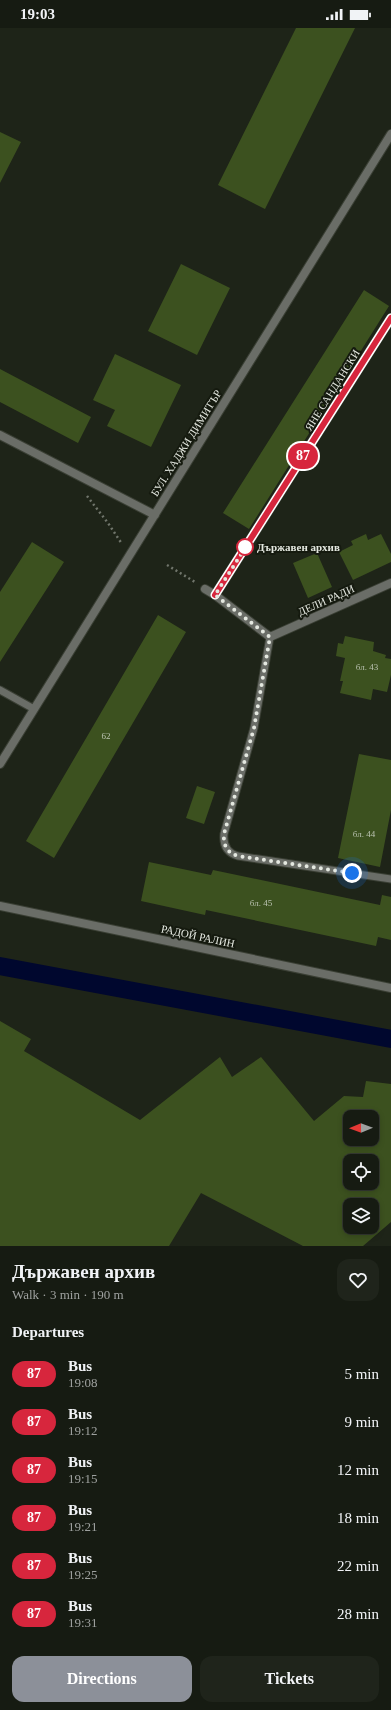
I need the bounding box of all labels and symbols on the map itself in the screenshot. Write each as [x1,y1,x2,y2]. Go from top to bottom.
street label: ЯНЕ САНДАНСКИ [302,347,362,433]
street label: БУЛ. ХАДЖИ ДИМИТЪР [148,388,224,498]
line badge: 87 [285,443,321,469]
marker: Държавен архив [236,538,254,556]
place label: Държавен архив [257,541,340,553]
street label: ДЕЛИ РАДИ [296,582,356,618]
house number: бл. 43 [356,662,379,672]
house number: 62 [102,731,111,741]
house number: бл. 44 [353,829,376,839]
your location [342,863,362,883]
house number: бл. 45 [250,898,273,908]
street label: РАДОЙ РАЛИН [160,922,236,950]
north arrow [343,1110,379,1146]

